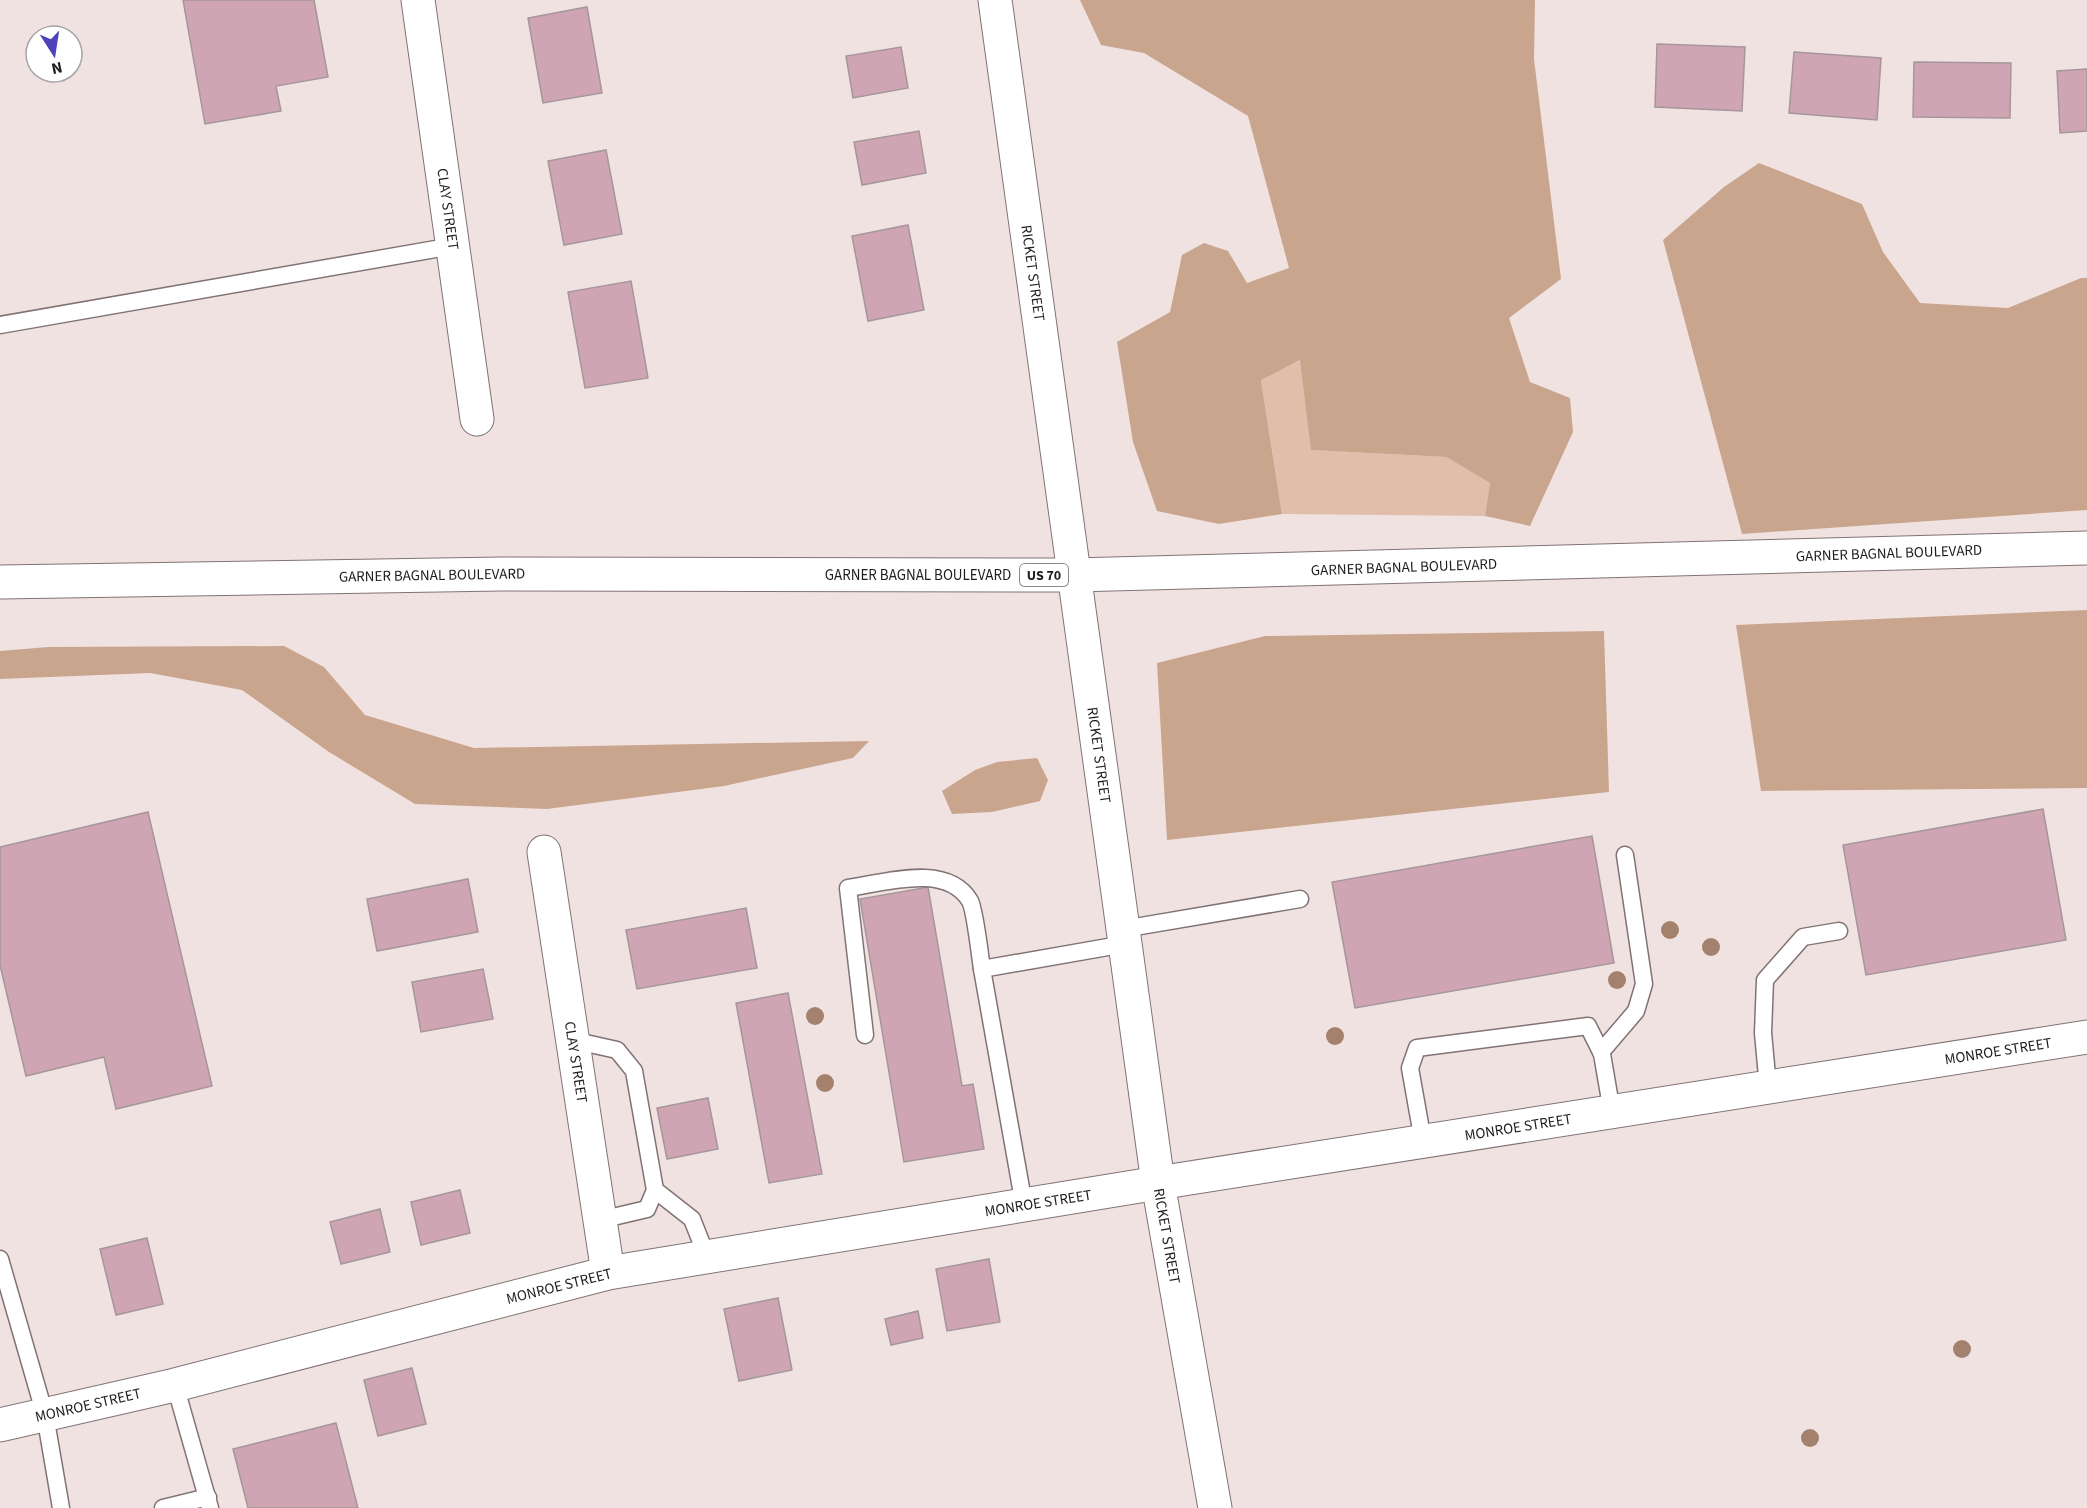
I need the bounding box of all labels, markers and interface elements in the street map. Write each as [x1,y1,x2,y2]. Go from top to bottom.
north arrow [24,24,84,84]
text: N [49,56,64,80]
street label: CLAY STREET [431,167,464,251]
street label: RICKET STREET [1015,224,1050,322]
street label: GARNER BAGNAL BOULEVARD [1796,540,1982,567]
street label: GARNER BAGNAL BOULEVARD [1311,554,1497,581]
street label: GARNER BAGNAL BOULEVARD [339,563,525,588]
road number: US 70 [1020,564,1068,586]
street label: GARNER BAGNAL BOULEVARD [825,565,1011,586]
street label: RICKET STREET [1081,706,1116,804]
street label: CLAY STREET [559,1020,592,1104]
street label: MONROE STREET [1943,1033,2053,1070]
street label: MONROE STREET [1463,1109,1573,1146]
street label: MONROE STREET [983,1185,1093,1222]
street label: RICKET STREET [1148,1187,1185,1286]
street label: MONROE STREET [504,1263,614,1310]
street label: MONROE STREET [33,1383,143,1428]

